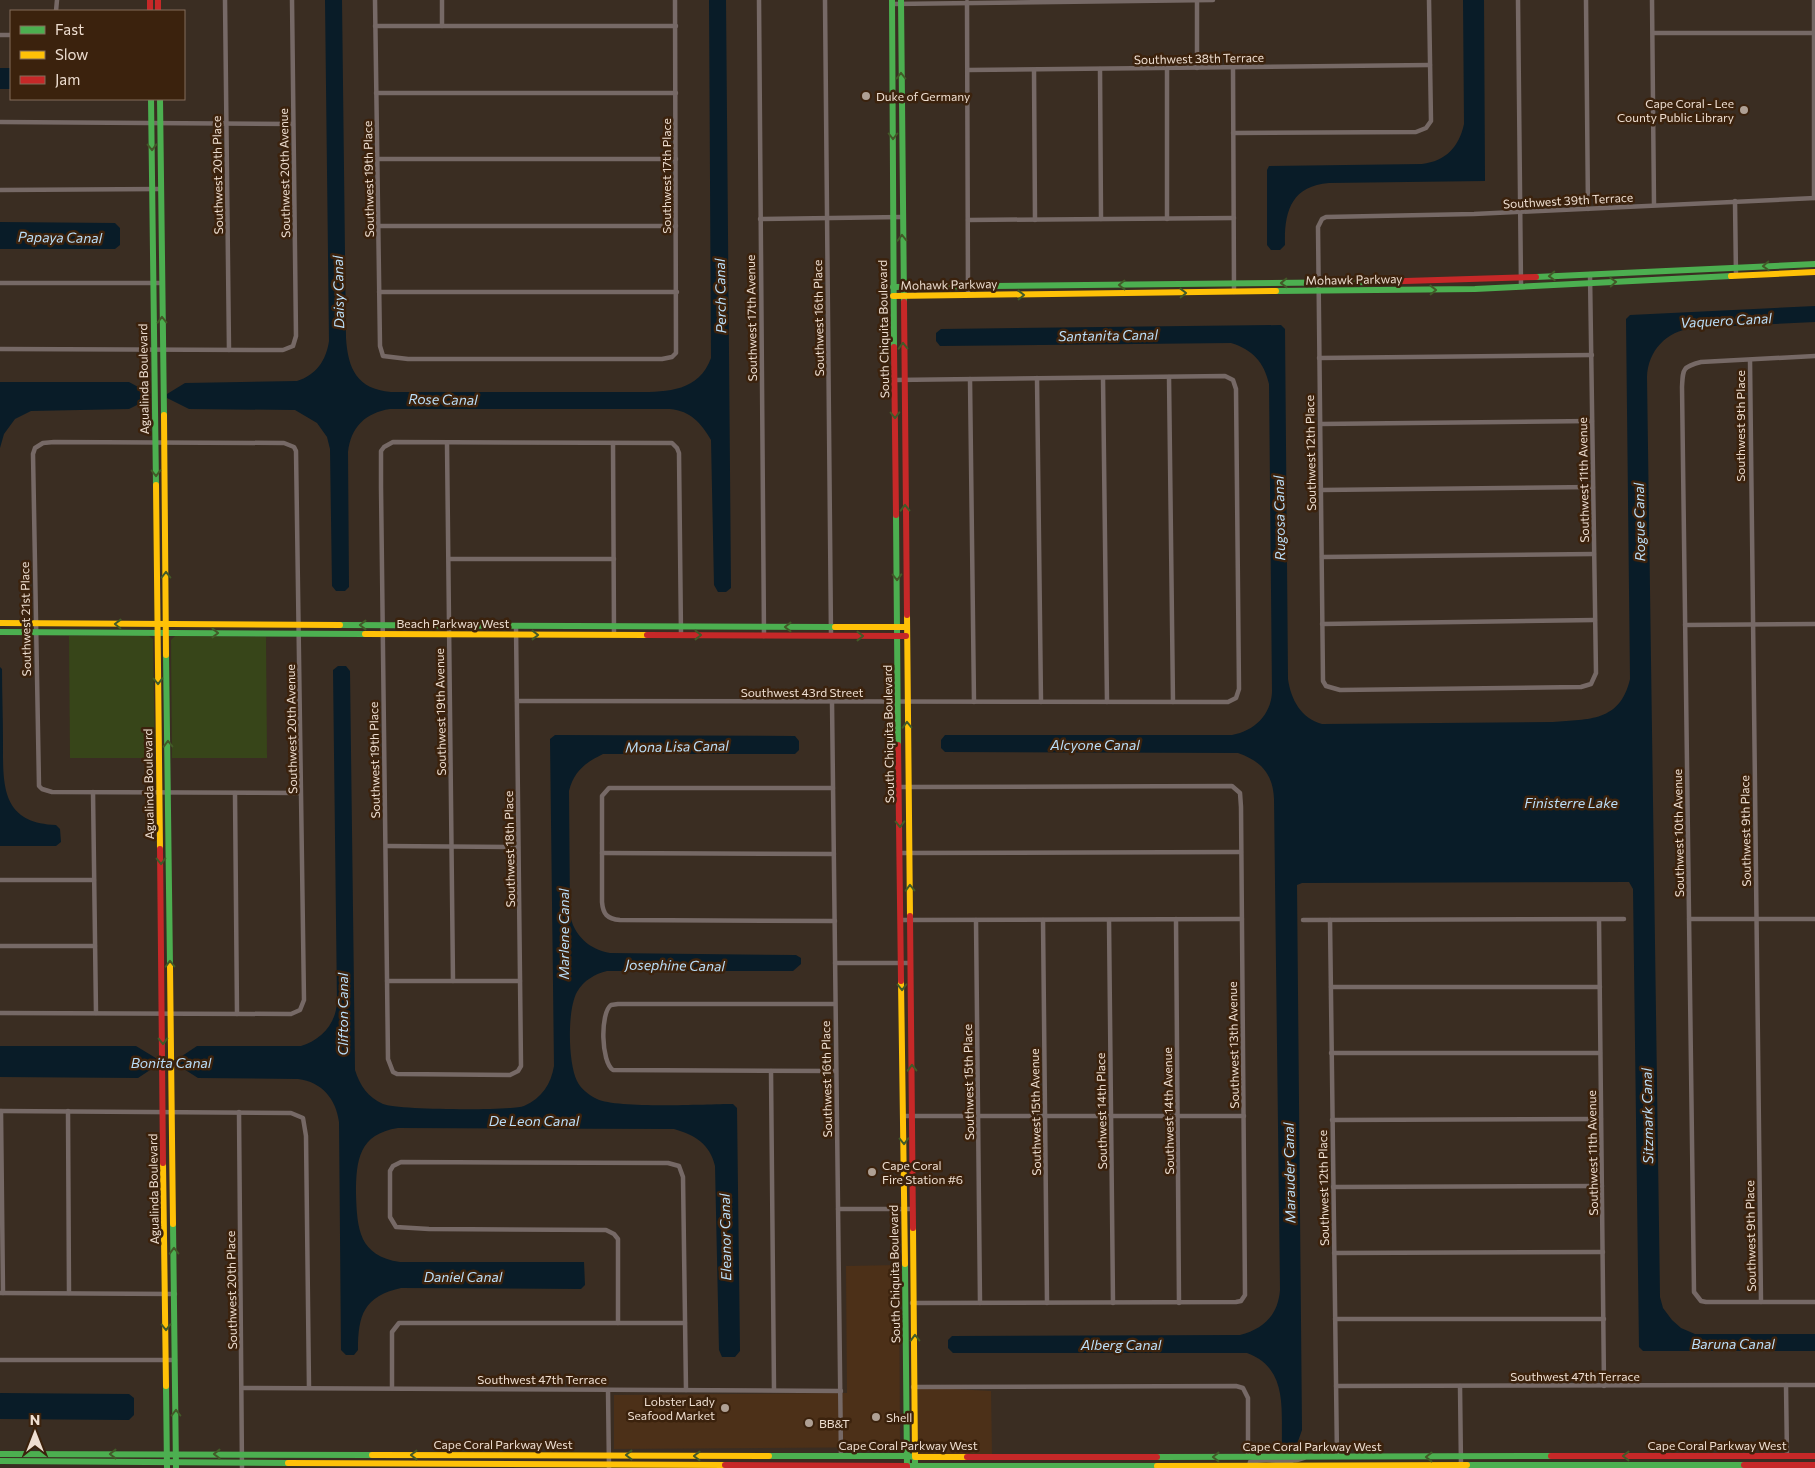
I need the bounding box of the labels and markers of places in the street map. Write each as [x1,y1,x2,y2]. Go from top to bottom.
place label: Duke of Germany [876,89,970,103]
marker: Duke of Germany [860,90,872,102]
place label: Cape Coral - Lee County Public Library [1617,96,1734,124]
marker: Cape Coral - Lee County Public Library [1738,104,1750,116]
place label: Cape Coral Fire Station #6 [882,1158,963,1186]
marker: Cape Coral Fire Station #6 [866,1166,878,1178]
place label: Lobster Lady Seafood Market [628,1394,715,1422]
marker: Lobster Lady Seafood Market [719,1402,731,1414]
place label: Shell [886,1410,912,1424]
marker: Shell [870,1411,882,1423]
place label: BB&T [819,1416,850,1430]
marker: BB&T [803,1417,815,1429]

